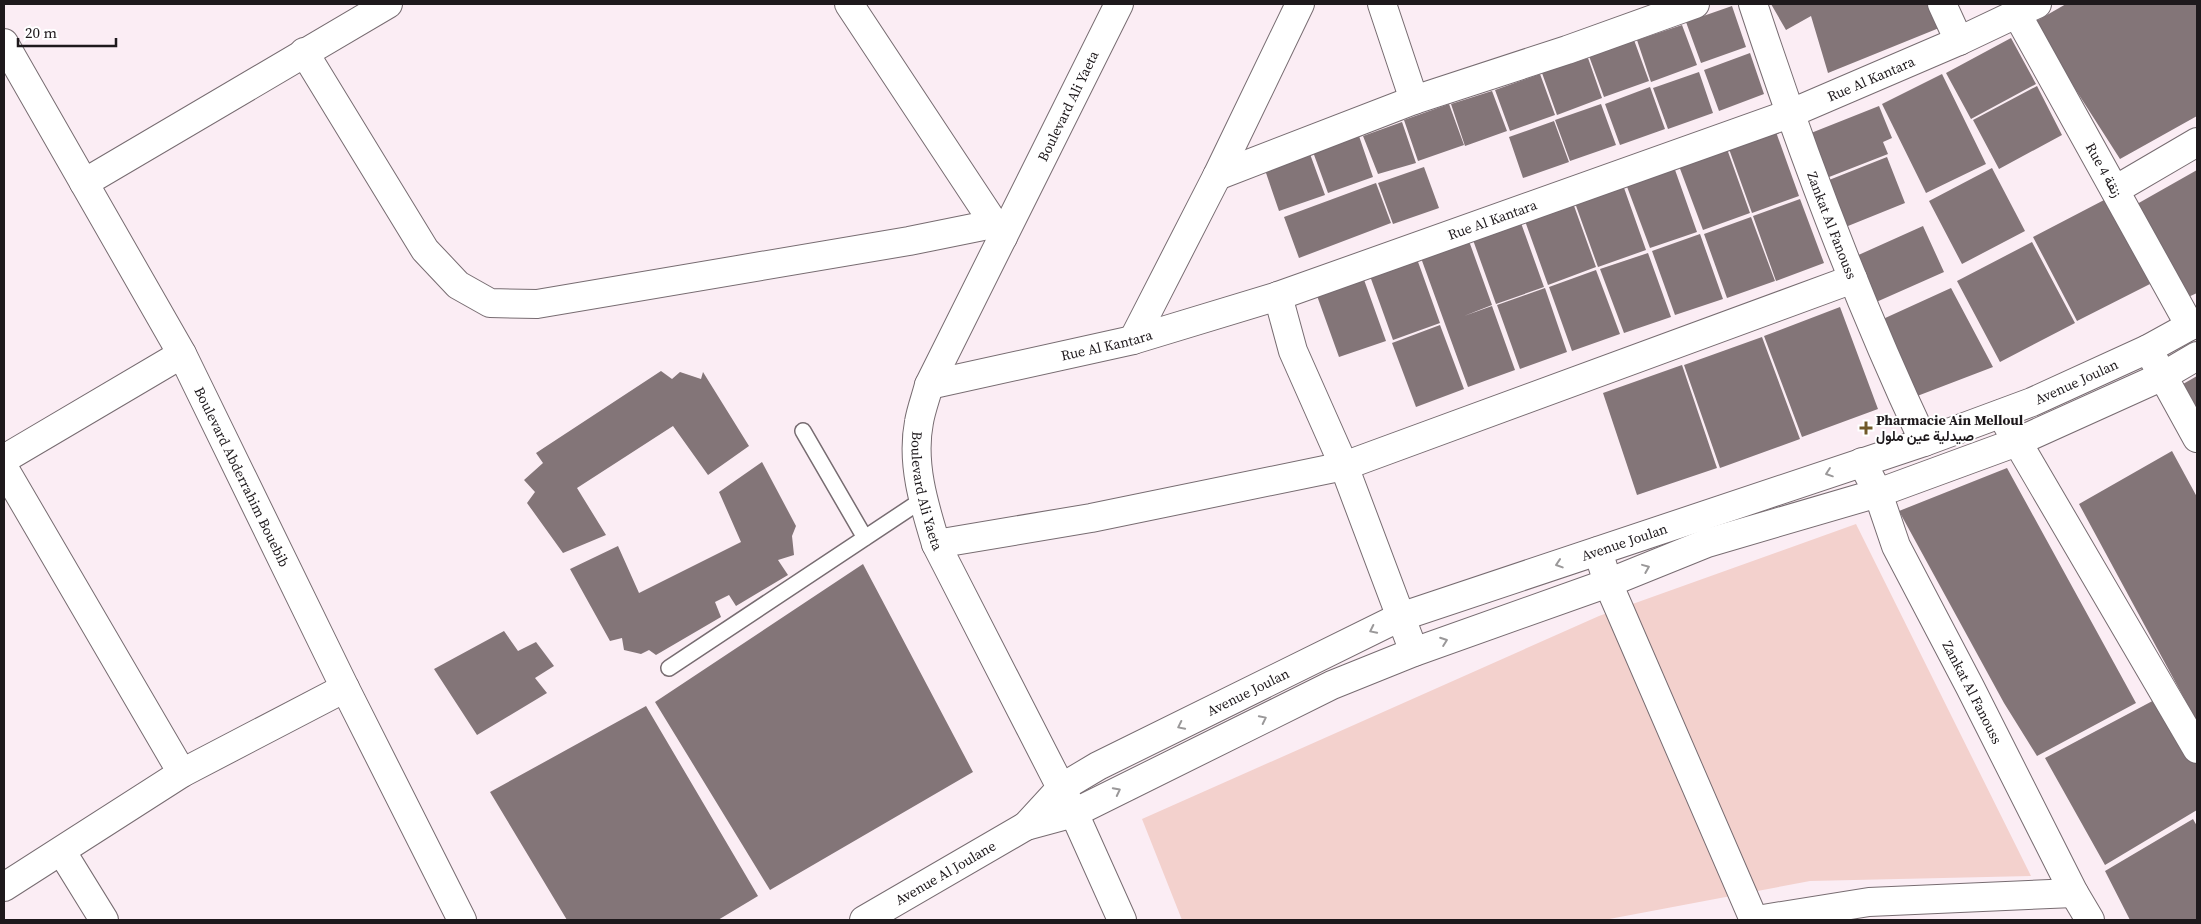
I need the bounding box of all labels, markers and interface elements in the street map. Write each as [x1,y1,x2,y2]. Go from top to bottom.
scale bar [18,15,115,47]
text: 20 m [25,22,57,43]
street label: Boulevard Ali Yaeta [1033,47,1104,165]
street label: Rue Al Kantara [1824,51,1919,106]
street label: Rue 4 زنقة [2081,139,2127,201]
street label: Zankat Al Fanouss [1802,169,1862,282]
street label: Rue Al Kantara [1445,194,1541,245]
street label: Rue Al Kantara [1059,324,1156,366]
street label: Avenue Joulan [2032,354,2122,409]
street label: Boulevard Abderrahim Bouebib [189,383,294,570]
place label: Pharmacie Ain Melloul صيدلية عين ملول [1876,410,2024,446]
marker: Pharmacie Ain Melloul صيدلية عين ملول [1860,422,1872,434]
street label: Boulevard Ali Yaeta [906,430,948,555]
one-way arrow [1825,467,1834,477]
street label: Avenue Joulan [1579,518,1670,566]
one-way arrow [1555,558,1564,568]
one-way arrow [1642,563,1650,573]
one-way arrow [1369,624,1378,634]
one-way arrow [1440,637,1448,647]
street label: Zankat Al Fanouss [1937,637,2007,747]
street label: Avenue Joulan [1203,663,1293,721]
one-way arrow [1258,715,1267,725]
one-way arrow [1177,719,1186,729]
one-way arrow [1112,787,1121,797]
street label: Avenue Al Joulane [891,836,999,910]

